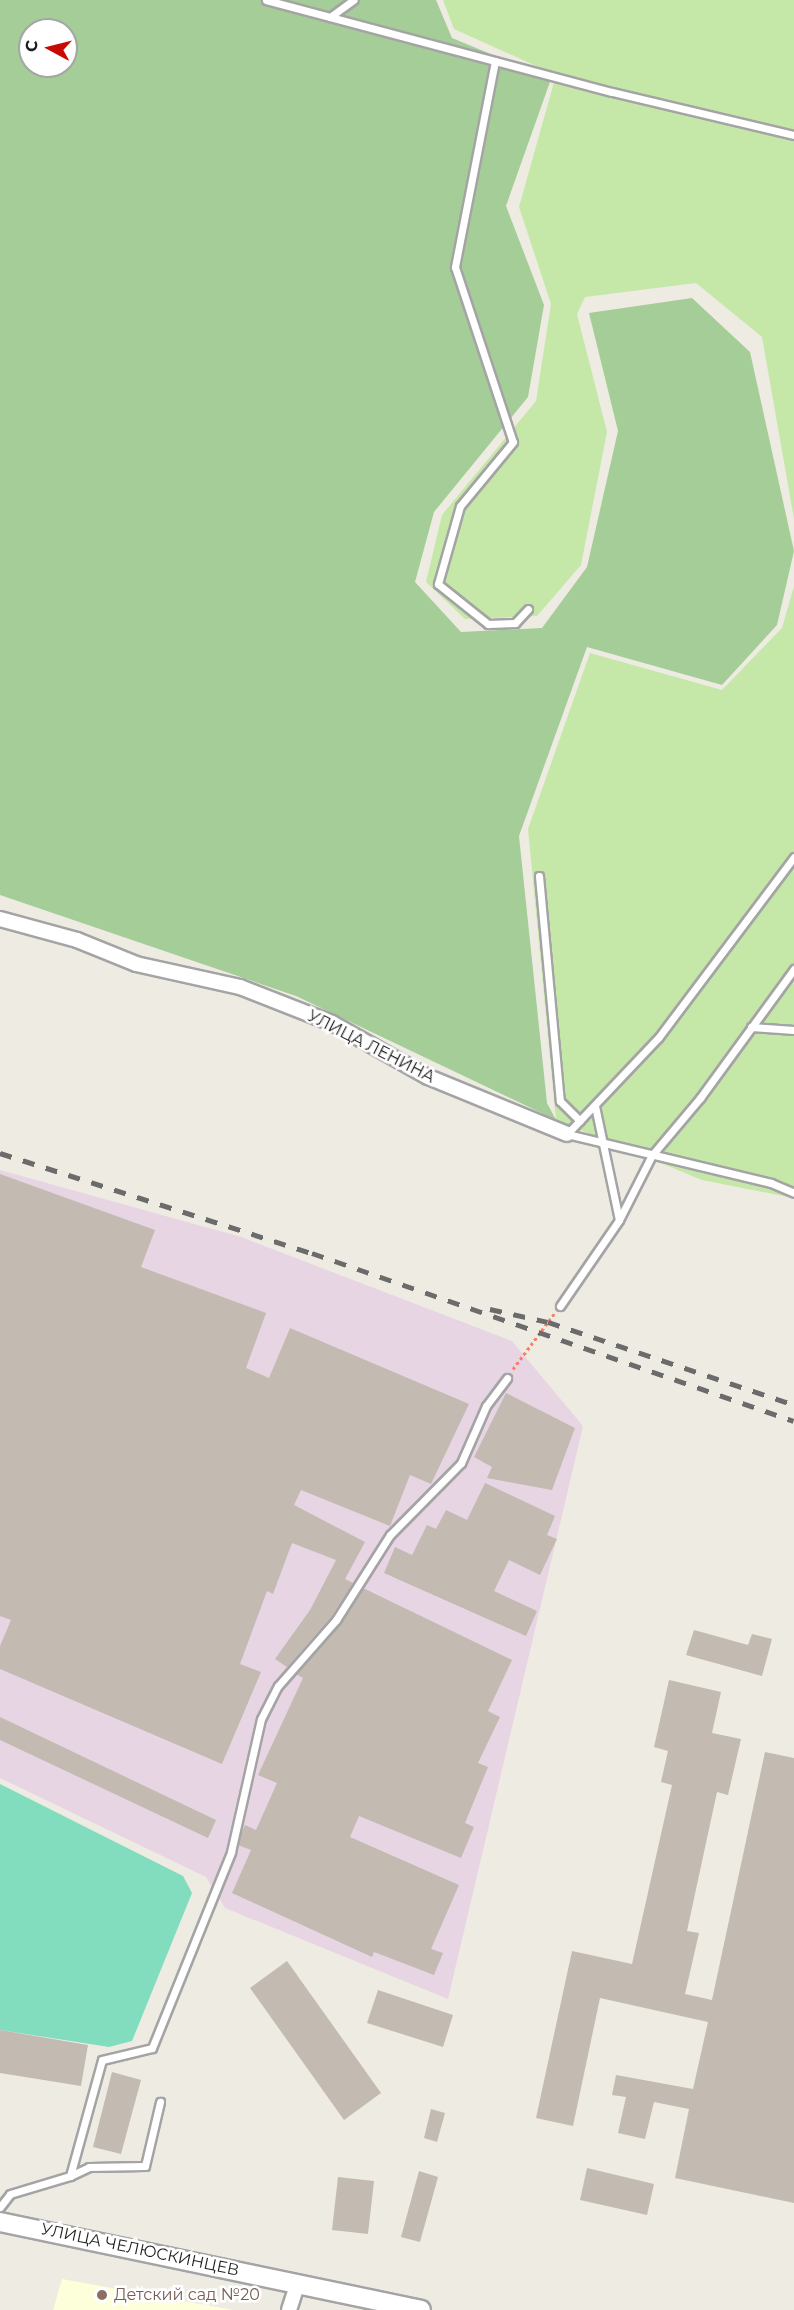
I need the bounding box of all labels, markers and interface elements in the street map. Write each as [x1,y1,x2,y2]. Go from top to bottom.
north arrow [18,18,78,78]
text: С [21,39,42,53]
street label: УЛИЦА ЛЕНИНА [304,1007,438,1087]
street label: УЛИЦА ЧЕЛЮСКИНЦЕВ [39,2220,241,2280]
place label: Детский сад №20 [114,2285,260,2305]
marker: Детский сад №20 [95,2288,109,2302]

